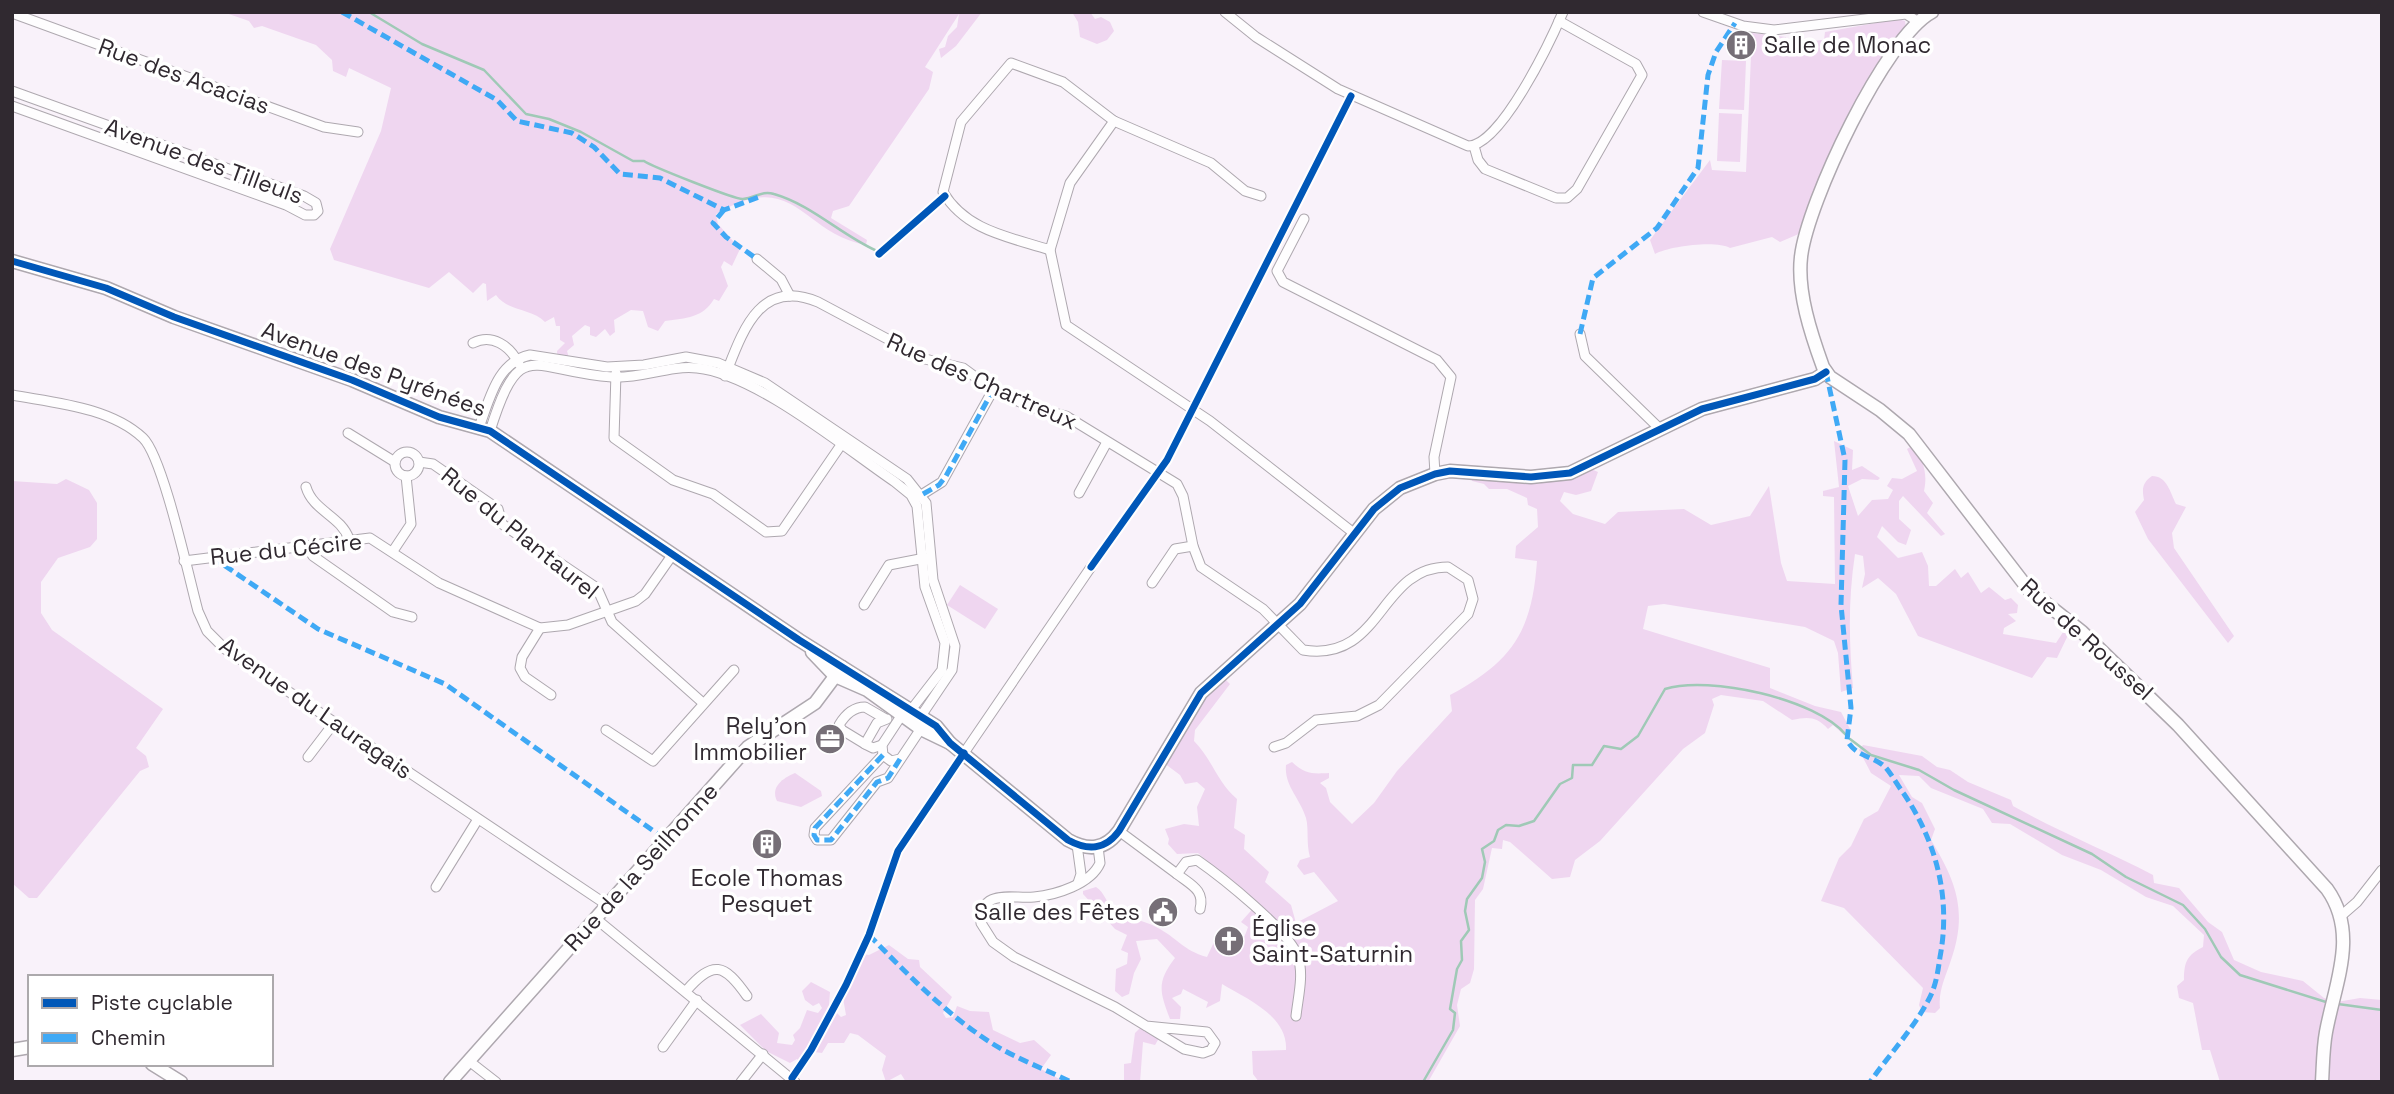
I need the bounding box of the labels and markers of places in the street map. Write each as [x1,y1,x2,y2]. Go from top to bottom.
building icon: Salle de Monac [1724,28,1758,62]
place label: Salle de Monac [1764,30,1931,60]
place label: Rely'on Immobilier [694,711,807,767]
office icon: Rely'on Immobilier [813,722,847,756]
building icon: Ecole Thomas Pesquet [750,827,784,861]
place label: Ecole Thomas Pesquet [691,863,843,919]
public building icon: Salle des Fêtes [1146,895,1180,929]
place label: Salle des Fêtes [974,897,1140,927]
place label: Église Saint-Saturnin [1252,913,1413,969]
church icon: Église Saint-Saturnin [1212,924,1246,958]

